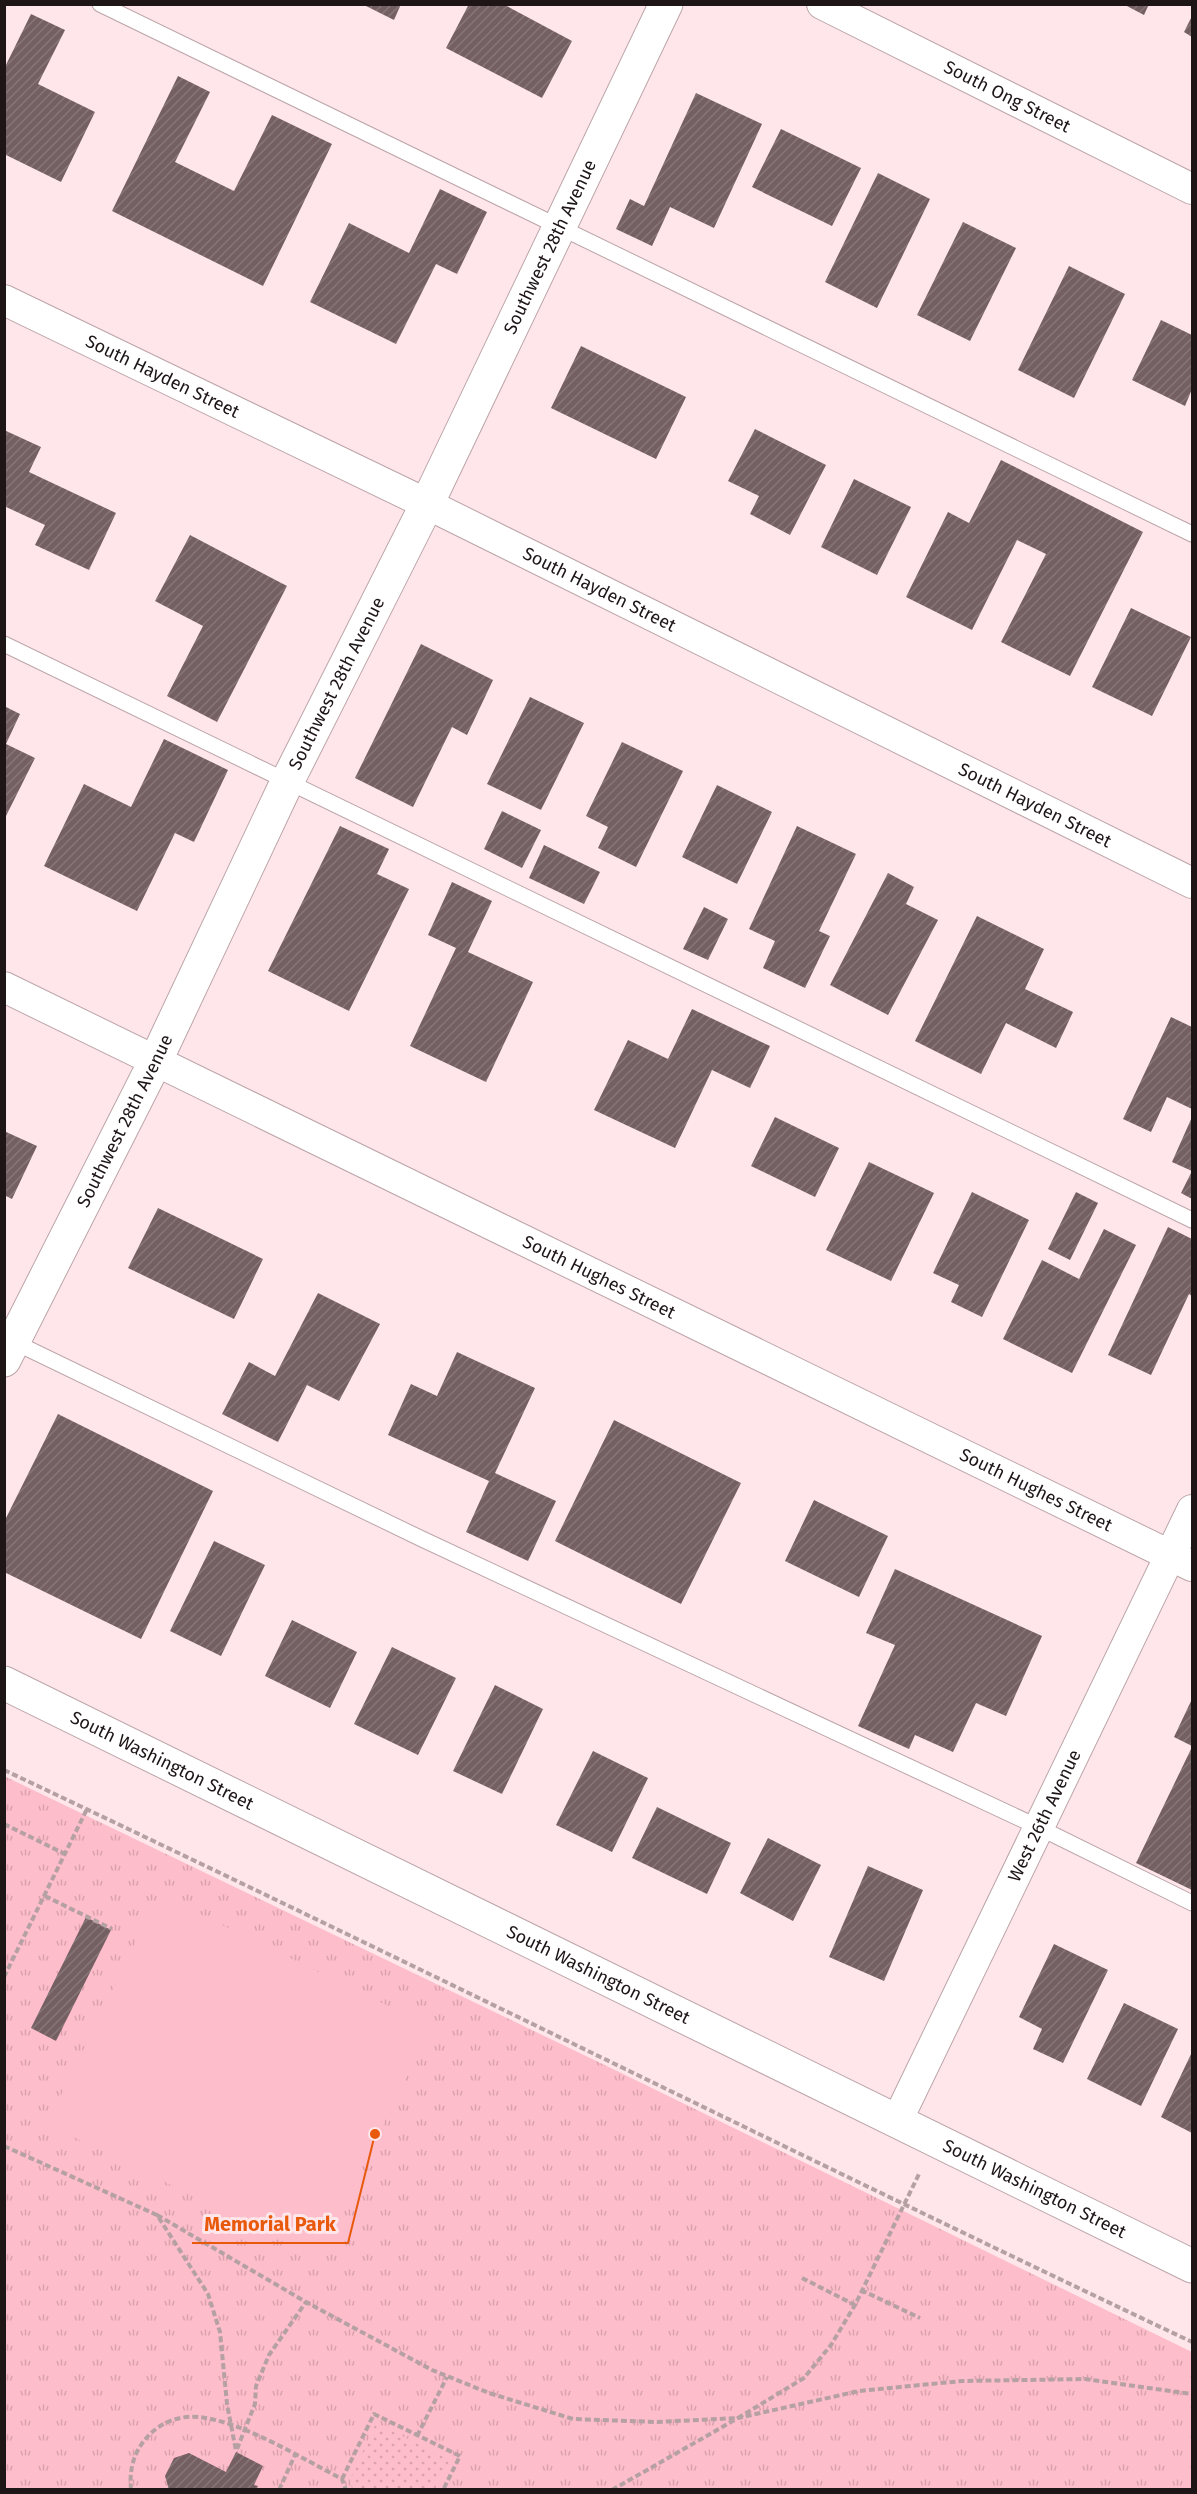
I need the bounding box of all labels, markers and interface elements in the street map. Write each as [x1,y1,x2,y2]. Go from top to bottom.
street label: South Ong Street [940,56,1075,138]
street label: Southwest 28th Avenue [499,156,601,338]
street label: South Hayden Street [82,330,243,423]
street label: South Hayden Street [519,542,680,637]
street label: Southwest 28th Avenue [284,593,389,774]
street label: South Hayden Street [955,758,1115,853]
street label: Southwest 28th Avenue [72,1031,177,1211]
street label: South Hughes Street [519,1231,679,1324]
street label: South Hughes Street [956,1443,1116,1537]
street label: South Washington Street [67,1706,258,1815]
street label: West 26th Avenue [1003,1746,1086,1886]
street label: South Washington Street [503,1920,694,2029]
street label: South Washington Street [939,2134,1130,2243]
callout: Memorial Park [192,2205,348,2243]
text: Memorial Park [204,2212,337,2236]

